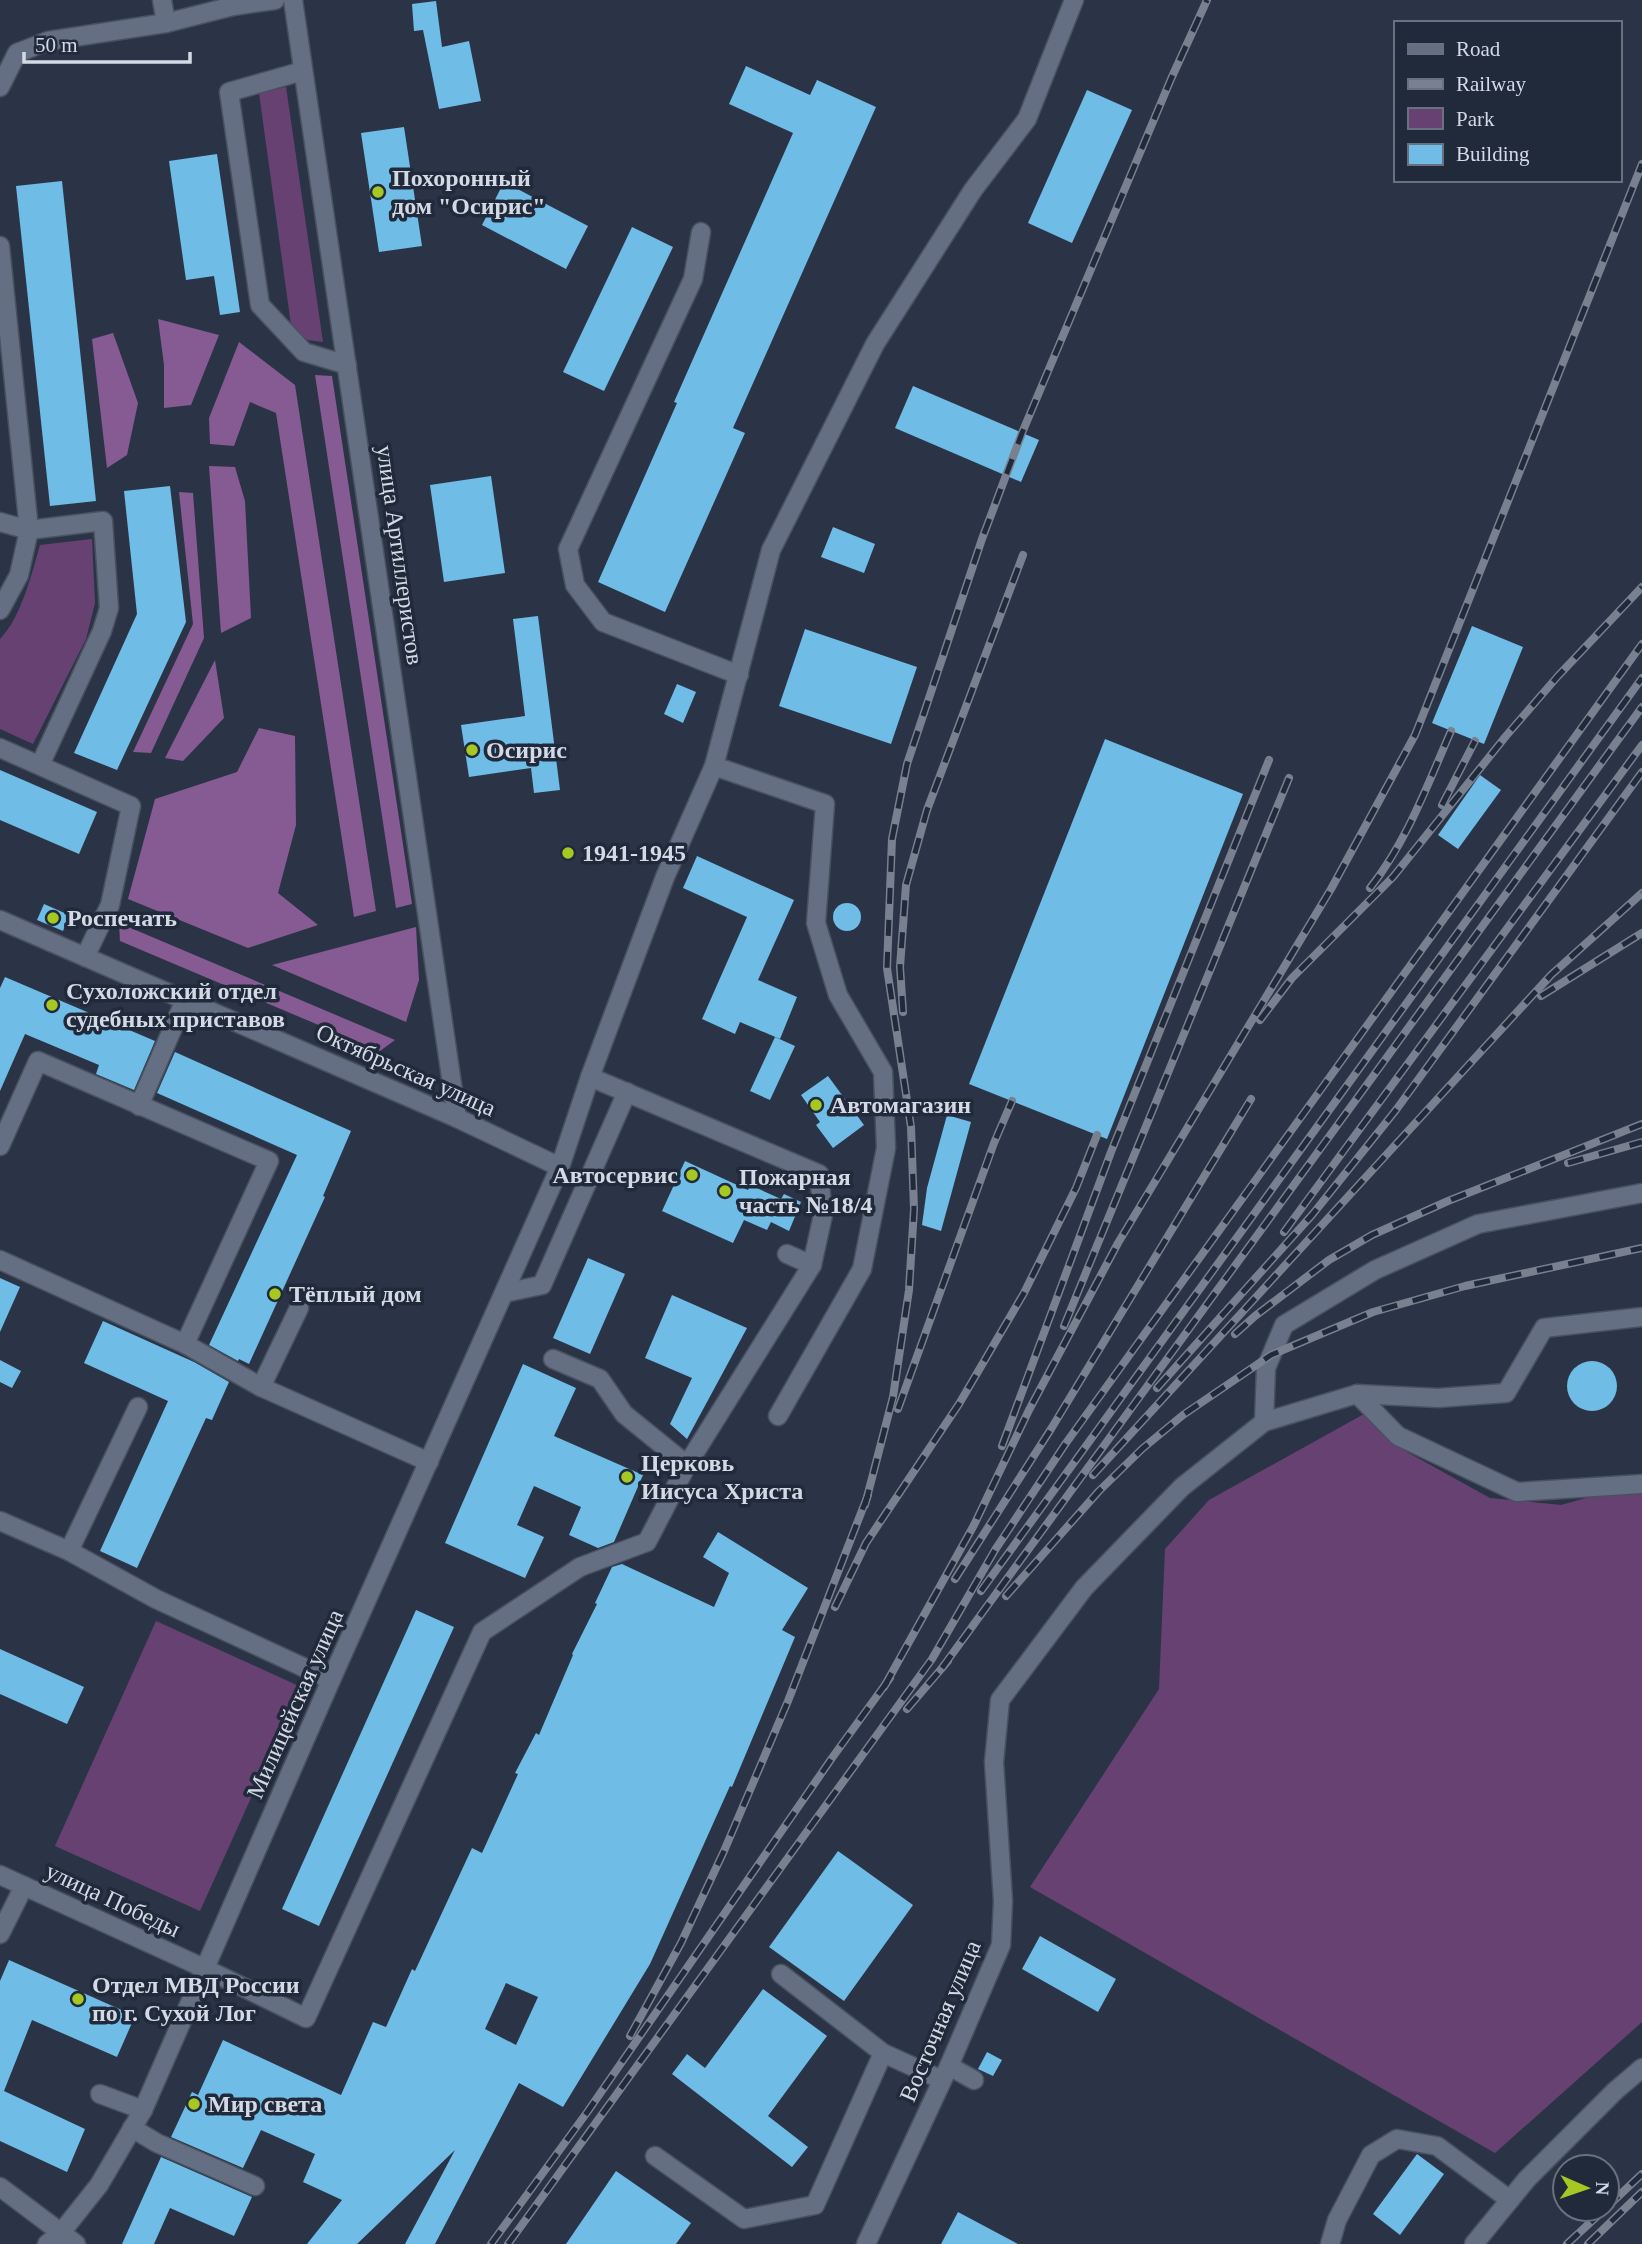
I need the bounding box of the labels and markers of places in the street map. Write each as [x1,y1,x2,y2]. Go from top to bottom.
place label: Похоронный дом "Осирис" [392,165,546,219]
marker: Похоронный дом "Осирис" [370,184,386,200]
place label: Осирис [486,737,567,763]
marker: Осирис [464,742,480,758]
place label: 1941-1945 [582,840,686,866]
marker: 1941-1945 [560,845,576,861]
place label: Роспечать [67,905,177,931]
marker: Роспечать [45,910,61,926]
place label: Сухоложский отдел судебных приставов [66,978,285,1032]
marker: Сухоложский отдел судебных приставов [44,997,60,1013]
place label: Автомагазин [830,1092,971,1118]
marker: Автомагазин [808,1097,824,1113]
place label: Автосервис [552,1162,678,1188]
place label: Пожарная часть №18/4 [739,1164,872,1218]
marker: Автосервис [684,1167,700,1183]
marker: Пожарная часть №18/4 [717,1183,733,1199]
place label: Тёплый дом [289,1281,422,1307]
marker: Тёплый дом [267,1286,283,1302]
place label: Церковь Иисуса Христа [641,1450,803,1504]
marker: Церковь Иисуса Христа [619,1469,635,1485]
place label: Отдел МВД России по г. Сухой Лог [92,1972,300,2026]
marker: Отдел МВД России по г. Сухой Лог [70,1991,86,2007]
place label: Мир света [208,2091,322,2117]
marker: Мир света [186,2096,202,2112]

